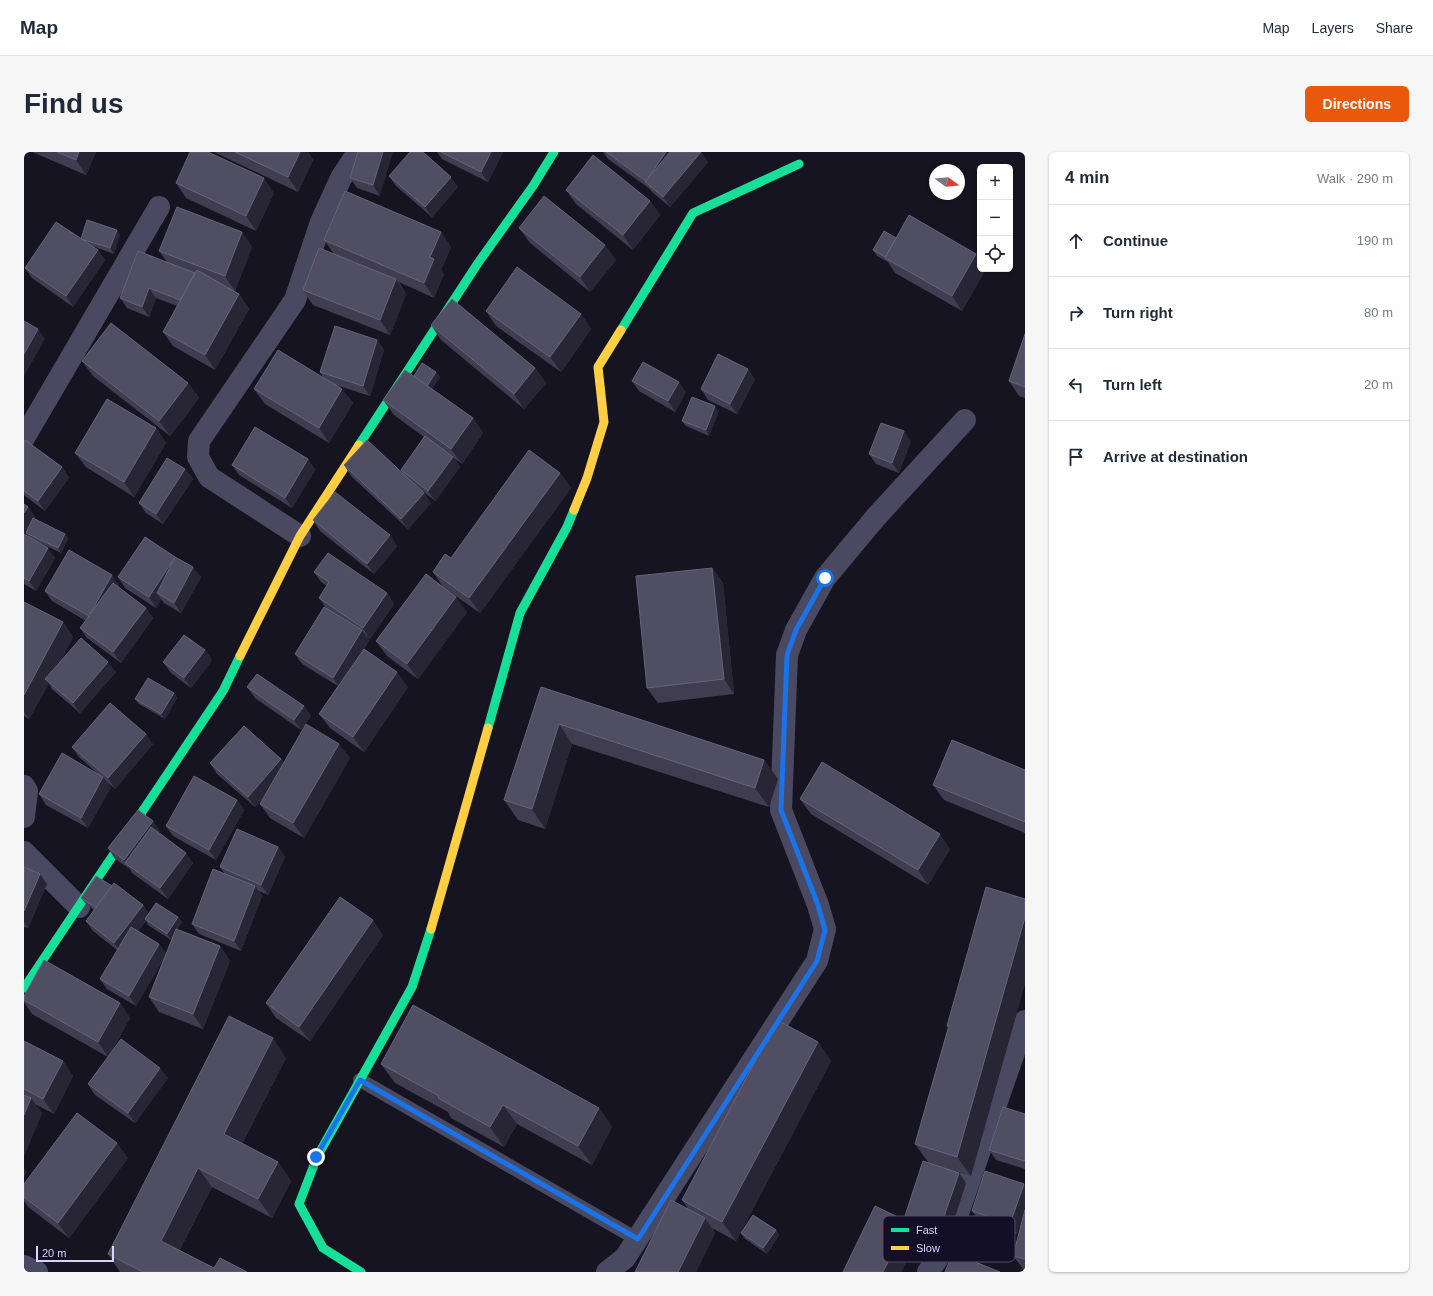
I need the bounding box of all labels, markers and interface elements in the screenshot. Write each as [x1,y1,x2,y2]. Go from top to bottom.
text: Map [20,17,58,38]
text: Map [1262,20,1290,36]
text: Layers [1312,20,1354,36]
text: Share [1376,20,1413,36]
button: Directions [1305,86,1409,122]
text: Find us [24,88,124,119]
north arrow [929,164,965,200]
map controls [977,164,1013,272]
button: + [977,164,1013,200]
text: 4 min [1065,168,1109,187]
text: Walk · 290 m [1317,171,1393,186]
button: − [977,200,1013,236]
icon: ahead [1065,230,1087,252]
text: Continue [1103,232,1168,249]
text: 190 m [1357,233,1393,248]
button: locate [977,236,1013,272]
icon: right [1065,302,1087,324]
text: Turn right [1103,304,1173,321]
text: 80 m [1364,305,1393,320]
icon: left [1065,374,1087,396]
text: Turn left [1103,376,1162,393]
text: 20 m [1364,377,1393,392]
icon: arrive [1065,446,1087,468]
text: Arrive at destination [1103,448,1248,465]
route start [816,569,834,587]
route end [307,1148,325,1166]
legend [883,1216,1015,1262]
text: Fast [916,1224,937,1236]
text: Slow [916,1242,940,1254]
scale bar [36,1244,114,1263]
text: 20 m [42,1247,66,1259]

